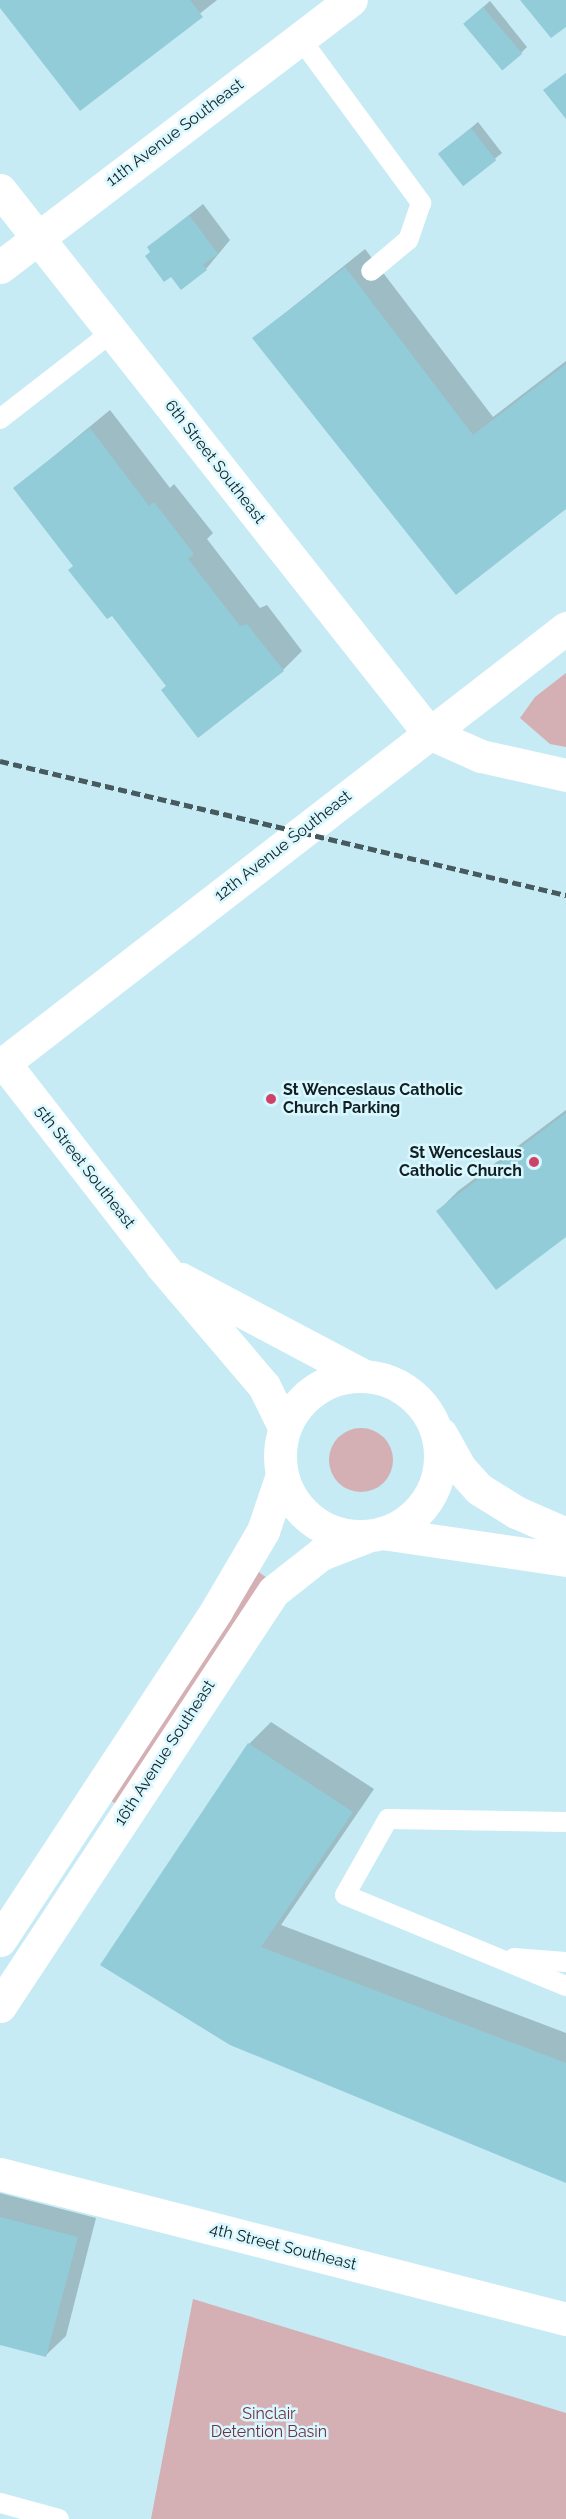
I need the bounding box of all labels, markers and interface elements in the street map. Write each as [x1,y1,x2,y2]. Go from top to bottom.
street label: 11th Avenue Southeast [102,75,248,191]
street label: 6th Street Southeast [161,396,269,528]
street label: 12th Avenue Southeast [211,786,355,906]
place label: St Wenceslaus Catholic Church Parking [283,1080,464,1118]
marker: St Wenceslaus Catholic Church Parking [264,1092,278,1106]
street label: 5th Street Southeast [31,1102,139,1232]
place label: St Wenceslaus Catholic Church [399,1143,522,1181]
marker: St Wenceslaus Catholic Church [527,1155,541,1169]
street label: 16th Avenue Southeast [111,1676,219,1830]
street label: 4th Street Southeast [208,2219,358,2275]
park label: Sinclair Detention Basin [211,2404,327,2442]

